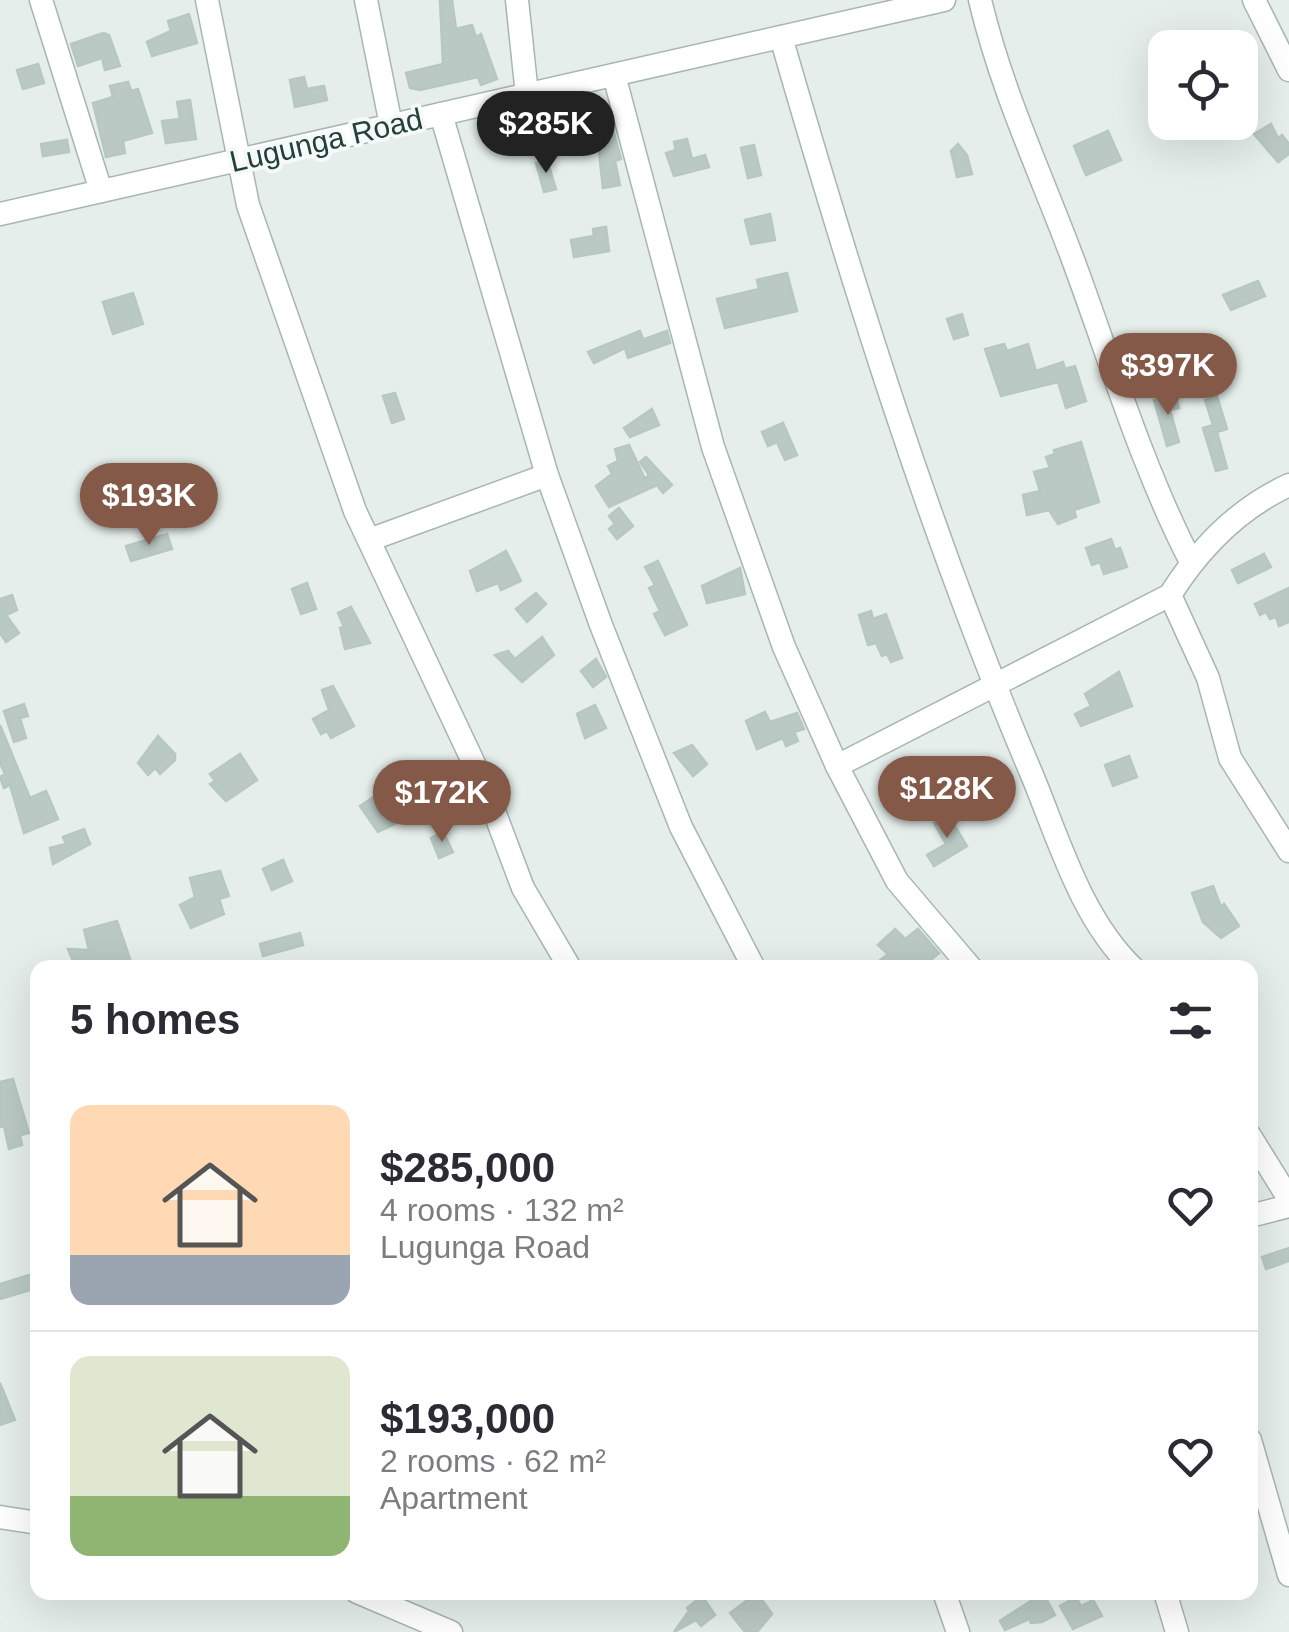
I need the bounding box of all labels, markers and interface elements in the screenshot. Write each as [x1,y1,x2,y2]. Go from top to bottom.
map controls [1148,30,1258,140]
button: locate [1148,30,1258,140]
pin: $285K [476,91,616,176]
street label: Lugunga Road [226,102,426,178]
text: $285K [499,105,593,141]
pin: $397K [1098,333,1238,418]
text: $397K [1121,347,1215,383]
pin: $193K [79,463,219,548]
text: $193K [102,477,196,513]
pin: $128K [877,756,1017,841]
pin: $172K [372,760,512,845]
text: $128K [900,770,994,806]
text: $172K [395,774,489,810]
icon: filters [1163,993,1218,1048]
text: 5 homes [70,996,240,1043]
text: $285,000 [380,1144,555,1191]
icon: home [150,1145,270,1265]
icon: heart [1163,1178,1218,1233]
text: 4 rooms · 132 m² [380,1192,624,1228]
text: Lugunga Road [380,1229,590,1265]
text: $193,000 [380,1395,555,1442]
icon: home [150,1396,270,1516]
icon: heart [1163,1429,1218,1484]
text: 2 rooms · 62 m² [380,1443,606,1479]
text: Apartment [380,1480,528,1516]

